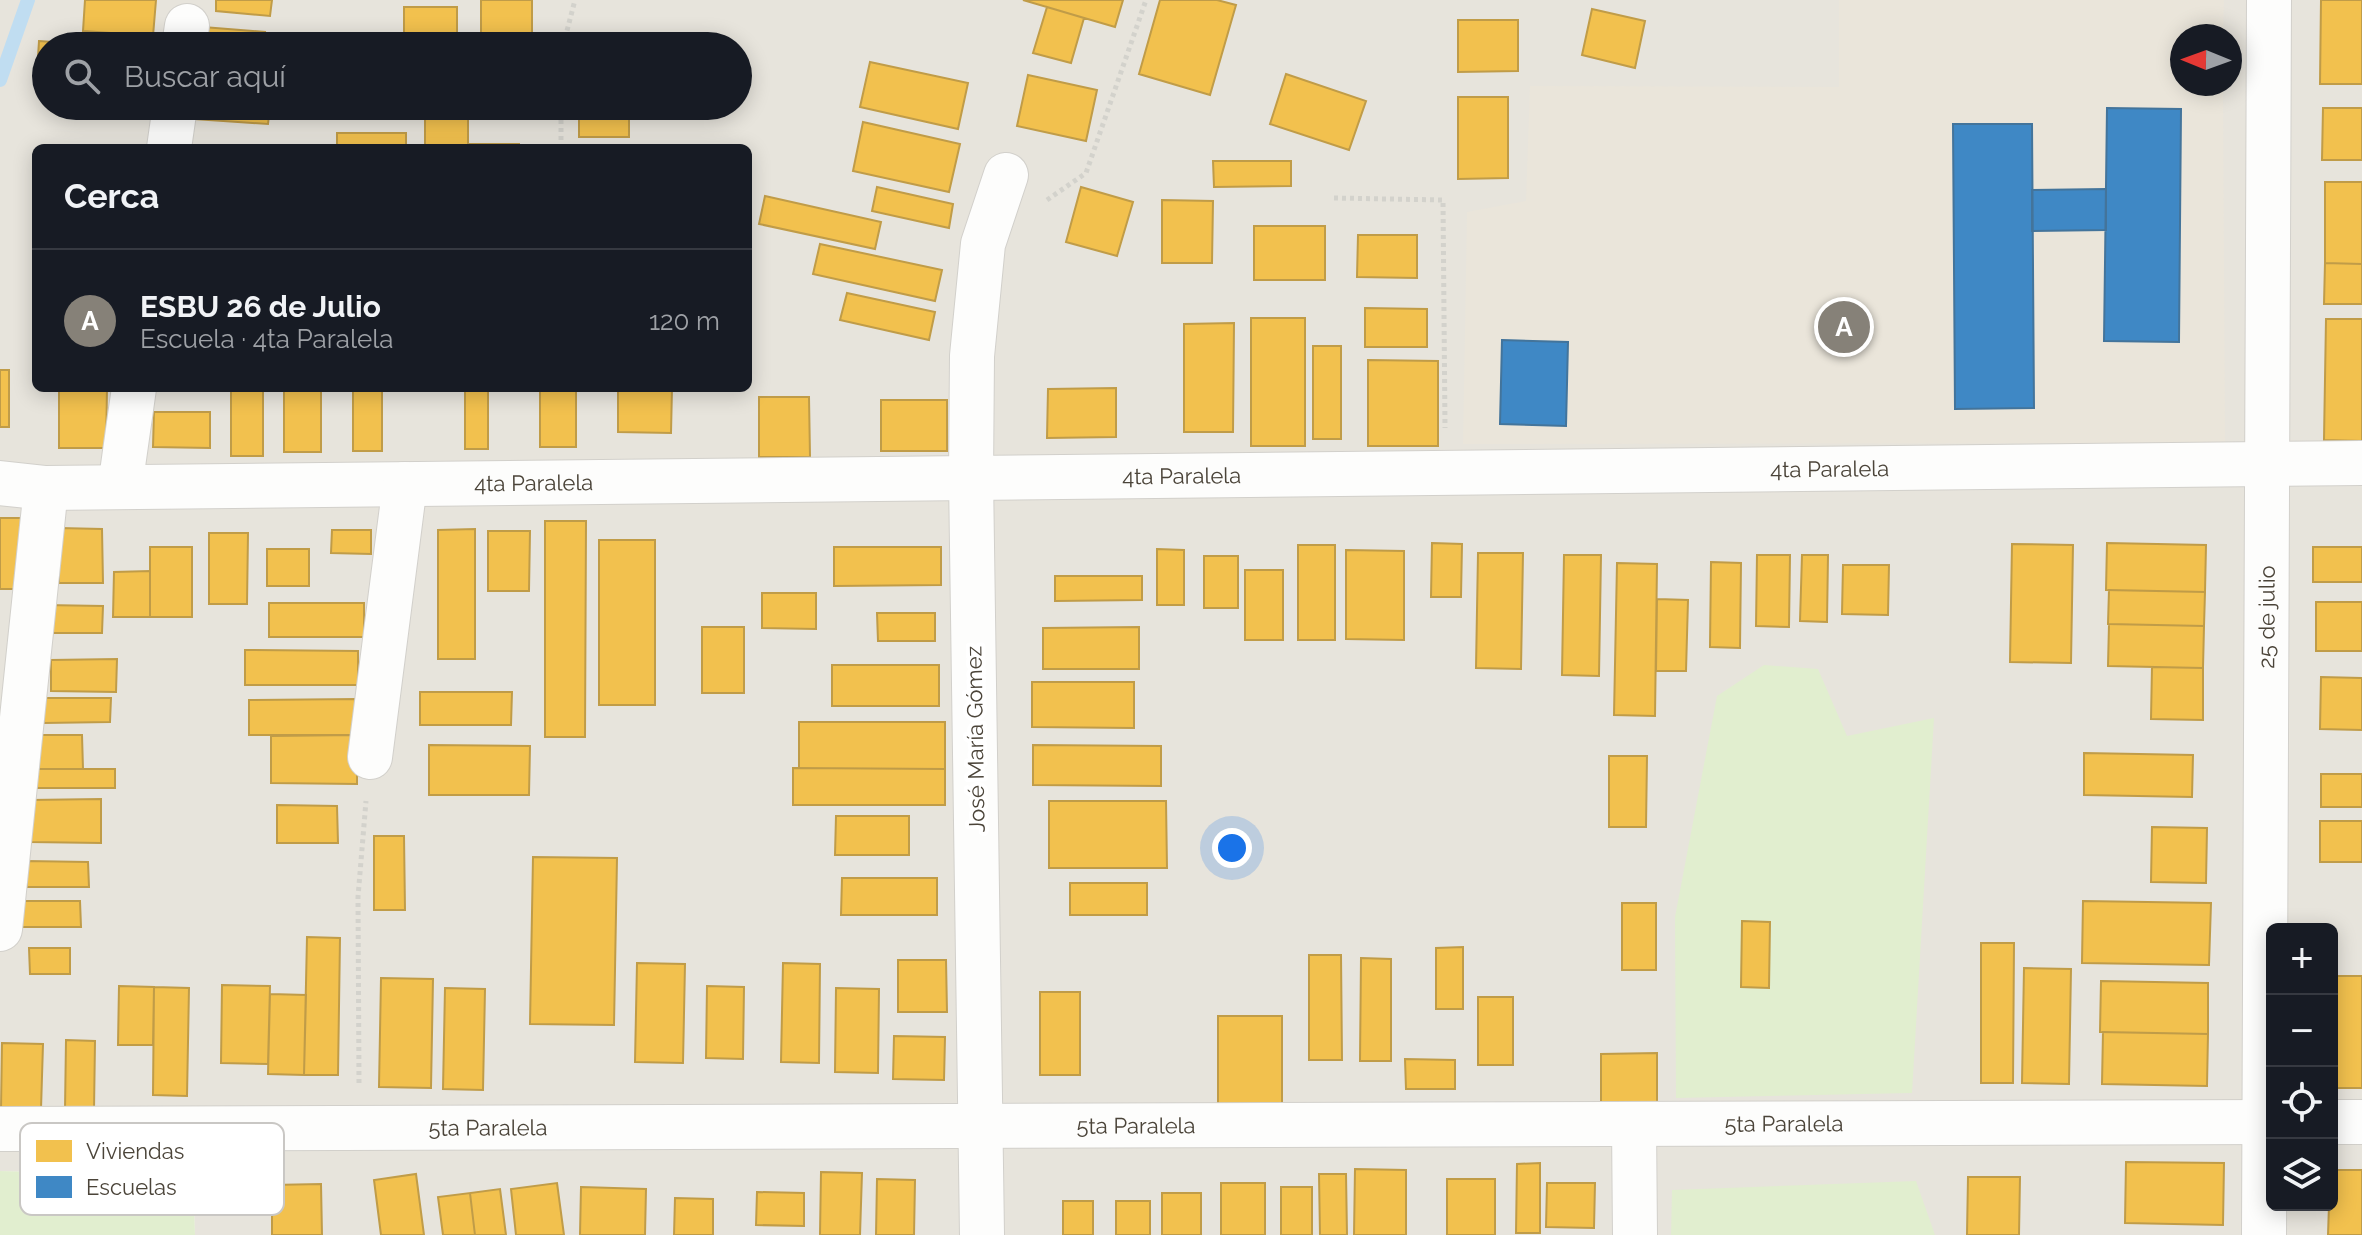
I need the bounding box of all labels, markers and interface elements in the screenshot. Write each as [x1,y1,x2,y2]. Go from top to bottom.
north arrow [2170,24,2242,96]
search box [32,32,752,120]
icon: search [60,54,104,98]
text: Buscar aquí [124,59,286,94]
text: Cerca [64,176,159,216]
text: ESBU 26 de Julio [140,289,381,324]
pin: A [1818,297,1870,357]
text: A [81,306,99,336]
text: 120 m [649,306,720,336]
text: Escuela · 4ta Paralela [140,324,393,354]
street label: 4ta Paralela [1770,455,1889,482]
street label: 4ta Paralela [1122,462,1241,489]
street label: 4ta Paralela [474,469,593,496]
street label: 25 de julio [2253,565,2280,669]
street label: José María Gómez [960,645,990,833]
your location [1212,828,1252,868]
map controls [2266,923,2338,1211]
button: + [2266,923,2338,995]
button: − [2266,995,2338,1067]
button: locate [2266,1067,2338,1139]
street label: 5ta Paralela [1724,1110,1844,1137]
street label: 5ta Paralela [1076,1112,1196,1139]
street label: 5ta Paralela [428,1114,548,1141]
legend [20,1123,284,1215]
text: Viviendas [86,1138,184,1164]
button: layers [2266,1139,2338,1211]
text: Escuelas [86,1174,177,1200]

